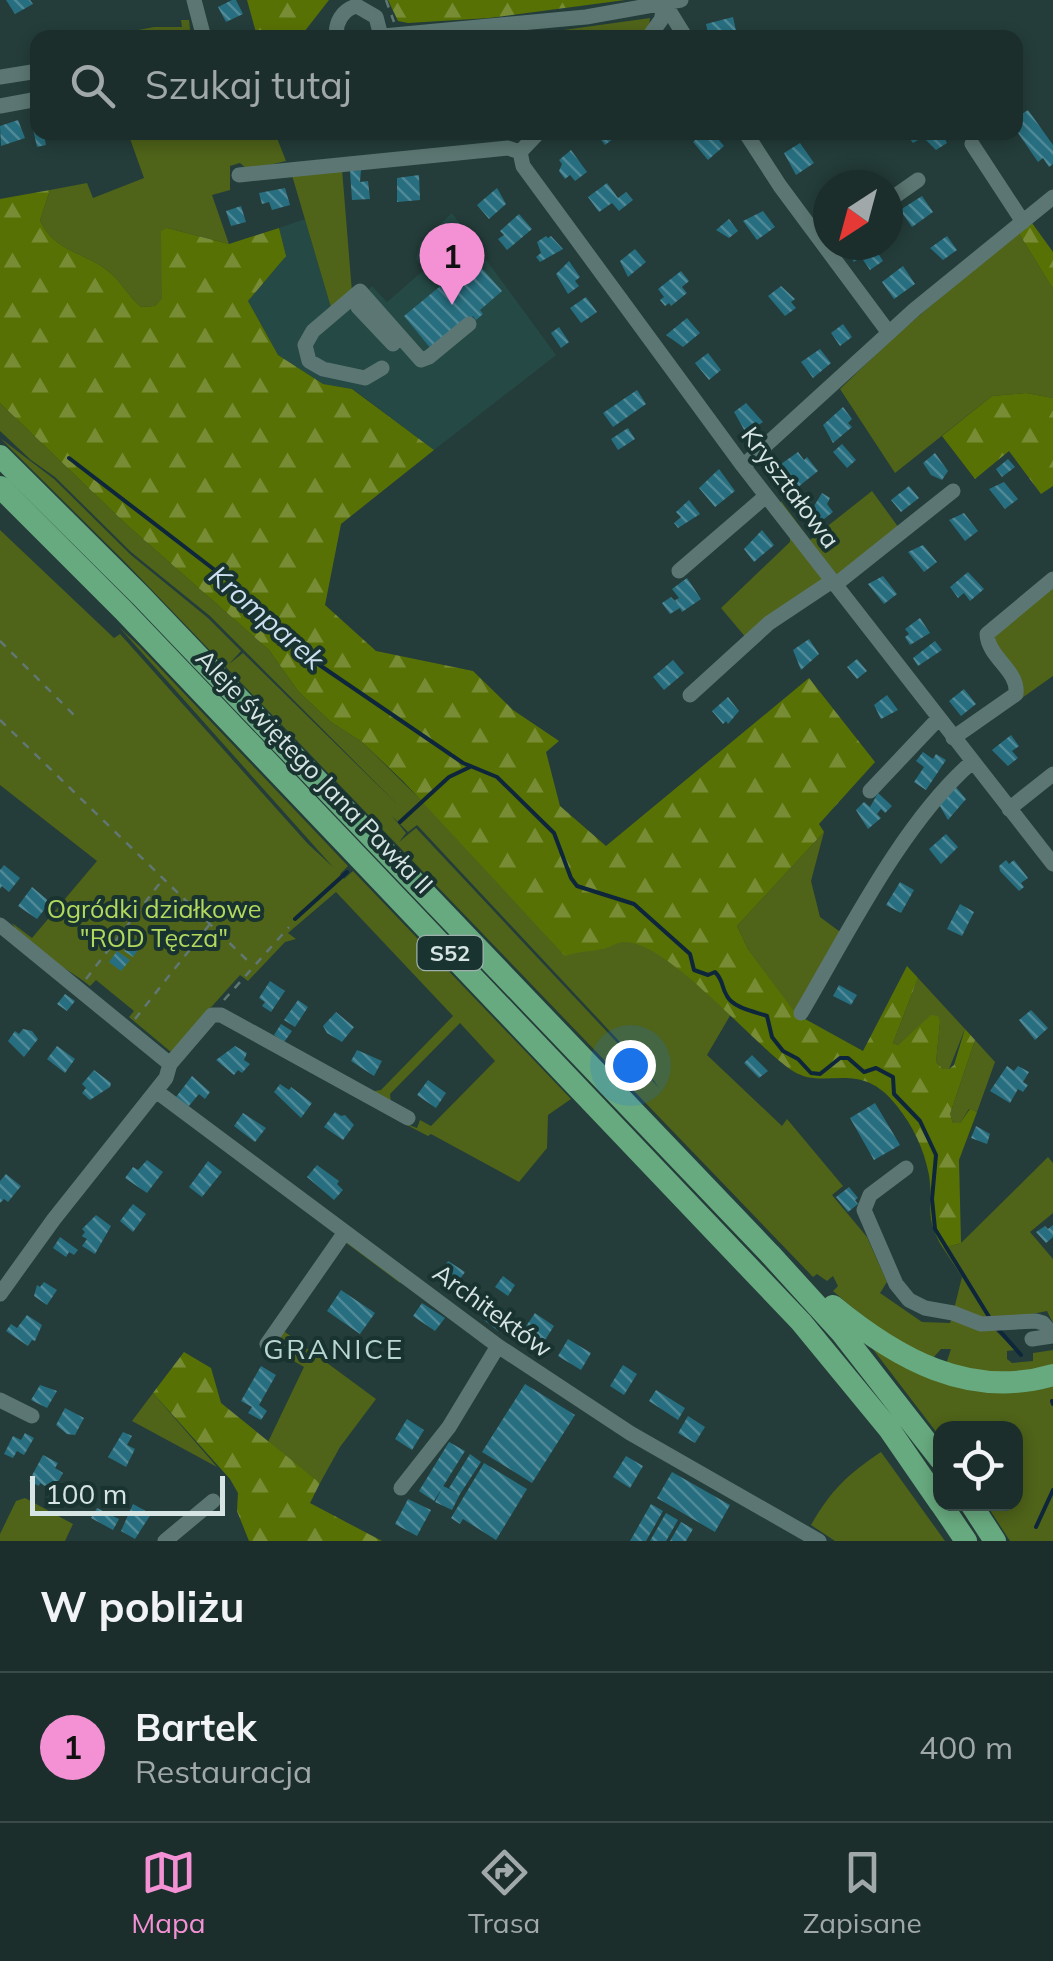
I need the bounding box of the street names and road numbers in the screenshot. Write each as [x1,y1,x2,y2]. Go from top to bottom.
street label: Kryształowa [735,420,847,554]
street label: Aleje świętego Jana Pawła II [190,642,440,900]
road number: S52 [418,936,482,970]
street label: Architektów [427,1256,559,1364]

